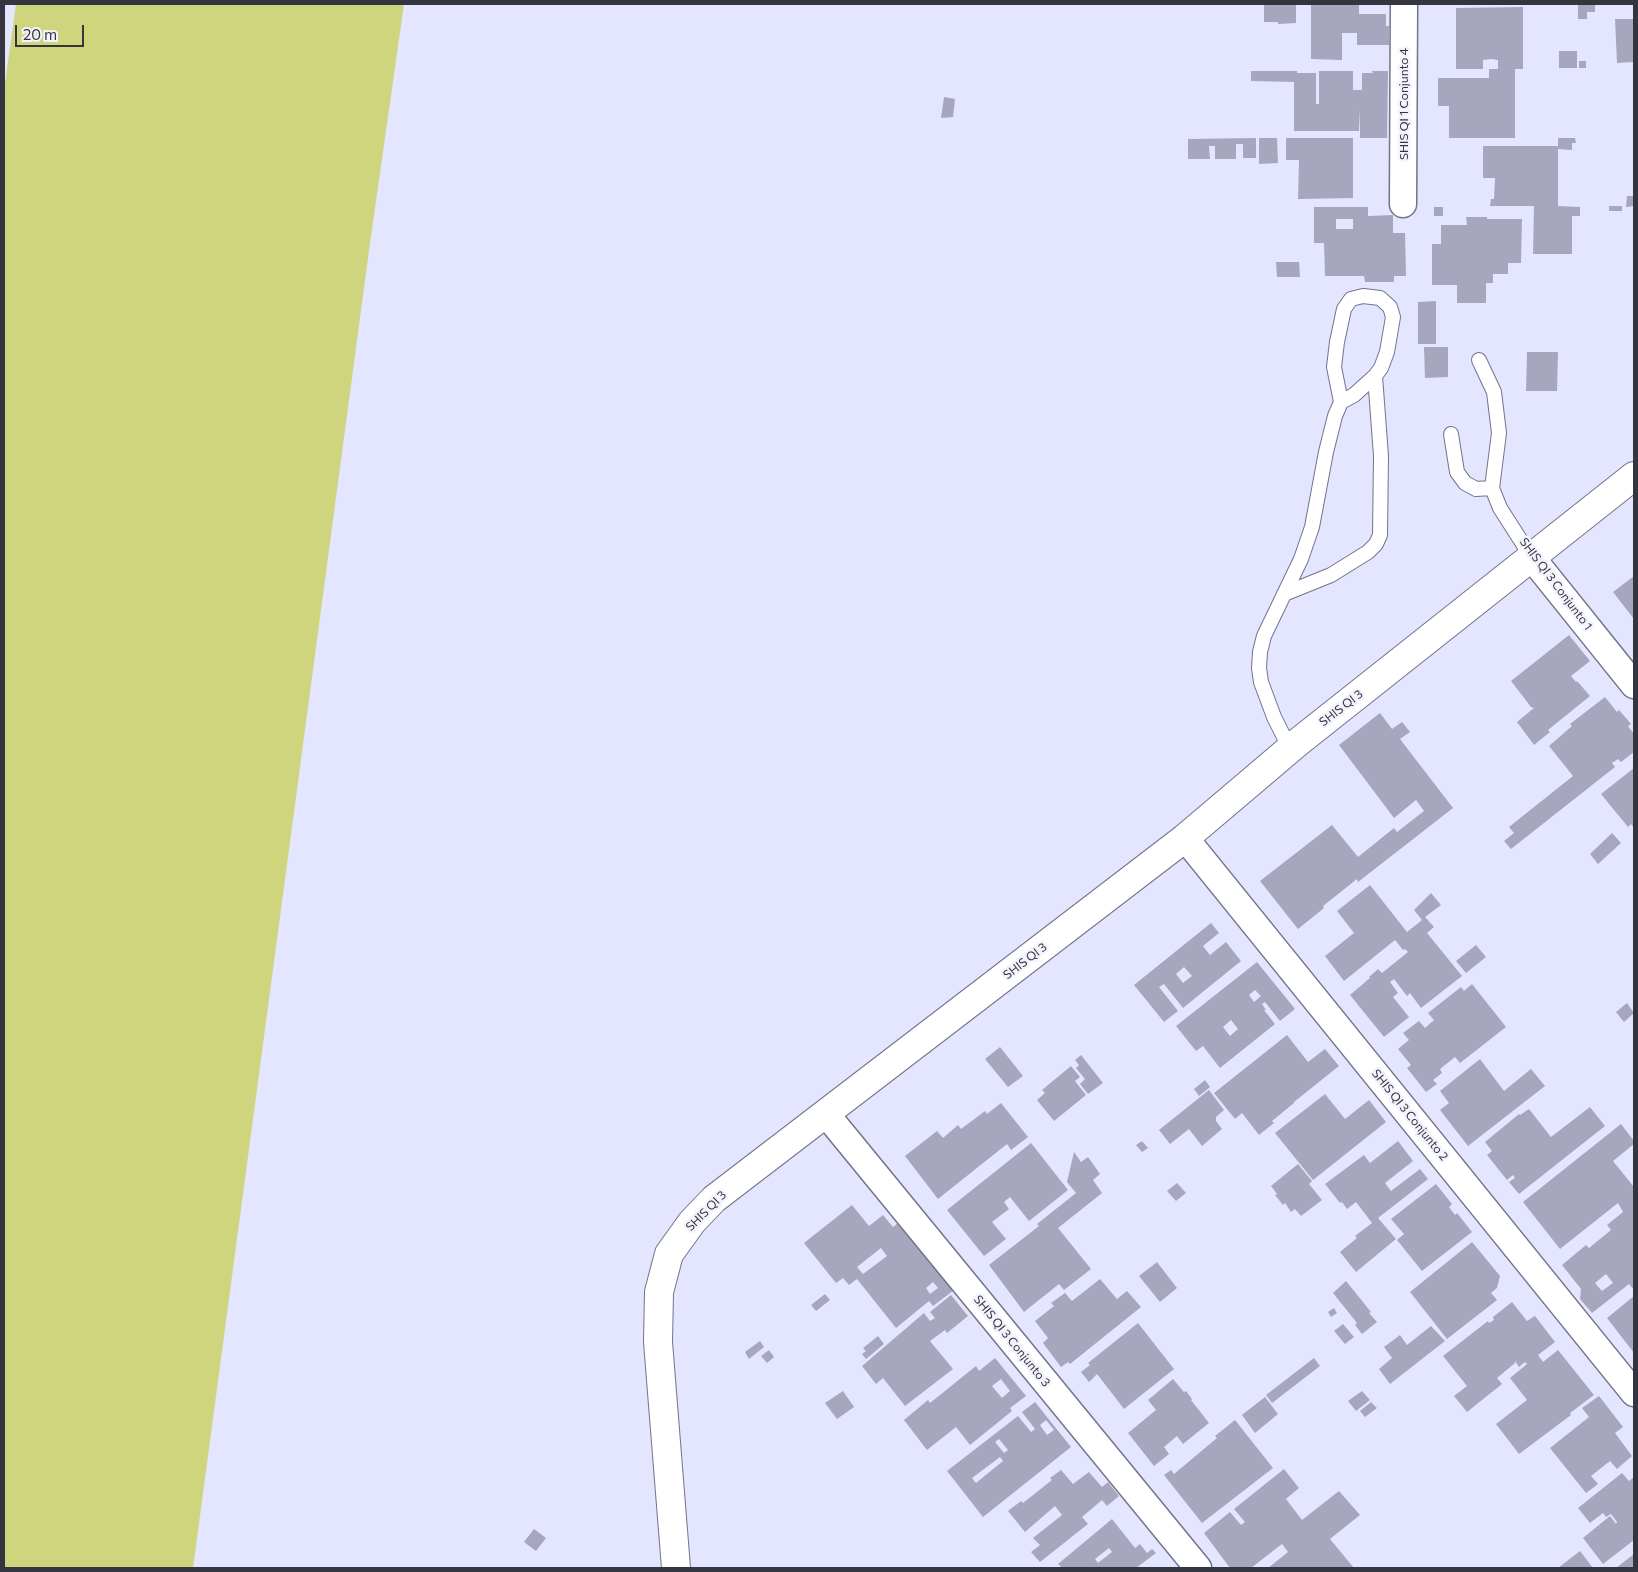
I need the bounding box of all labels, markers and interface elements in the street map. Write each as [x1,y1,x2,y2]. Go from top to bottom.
scale bar [18,15,86,47]
text: 20 m [23,25,57,43]
street label: SHIS QI 1 Conjunto 4 [1397,48,1411,160]
street label: SHIS QI 3 Conjunto 1 [1517,535,1595,633]
street label: SHIS QI 3 [1316,687,1366,729]
street label: SHIS QI 3 [1000,940,1050,982]
street label: SHIS QI 3 Conjunto 2 [1369,1066,1451,1164]
street label: SHIS QI 3 [683,1188,729,1234]
street label: SHIS QI 3 Conjunto 3 [971,1292,1053,1390]

